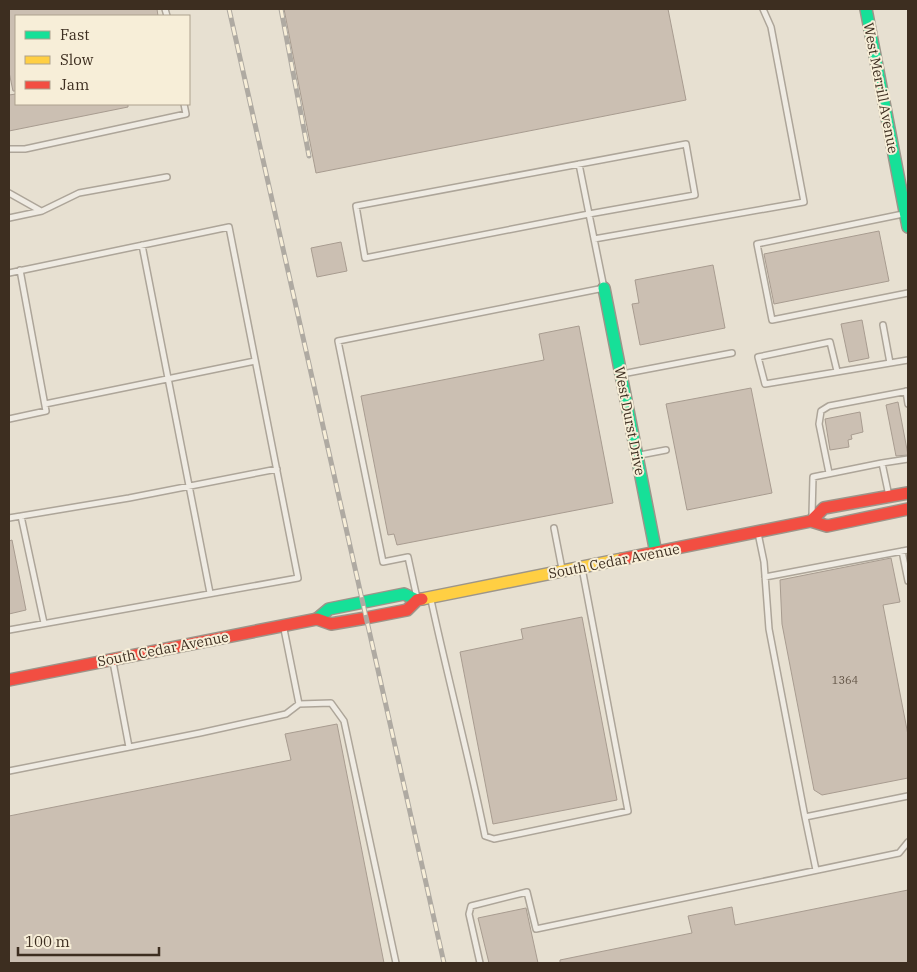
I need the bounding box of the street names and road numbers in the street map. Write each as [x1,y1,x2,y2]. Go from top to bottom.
street label: West Merrill Avenue [860,21,902,155]
street label: West Durst Drive [611,365,649,477]
street label: South Cedar Avenue [547,539,681,583]
street label: South Cedar Avenue [96,627,230,671]

